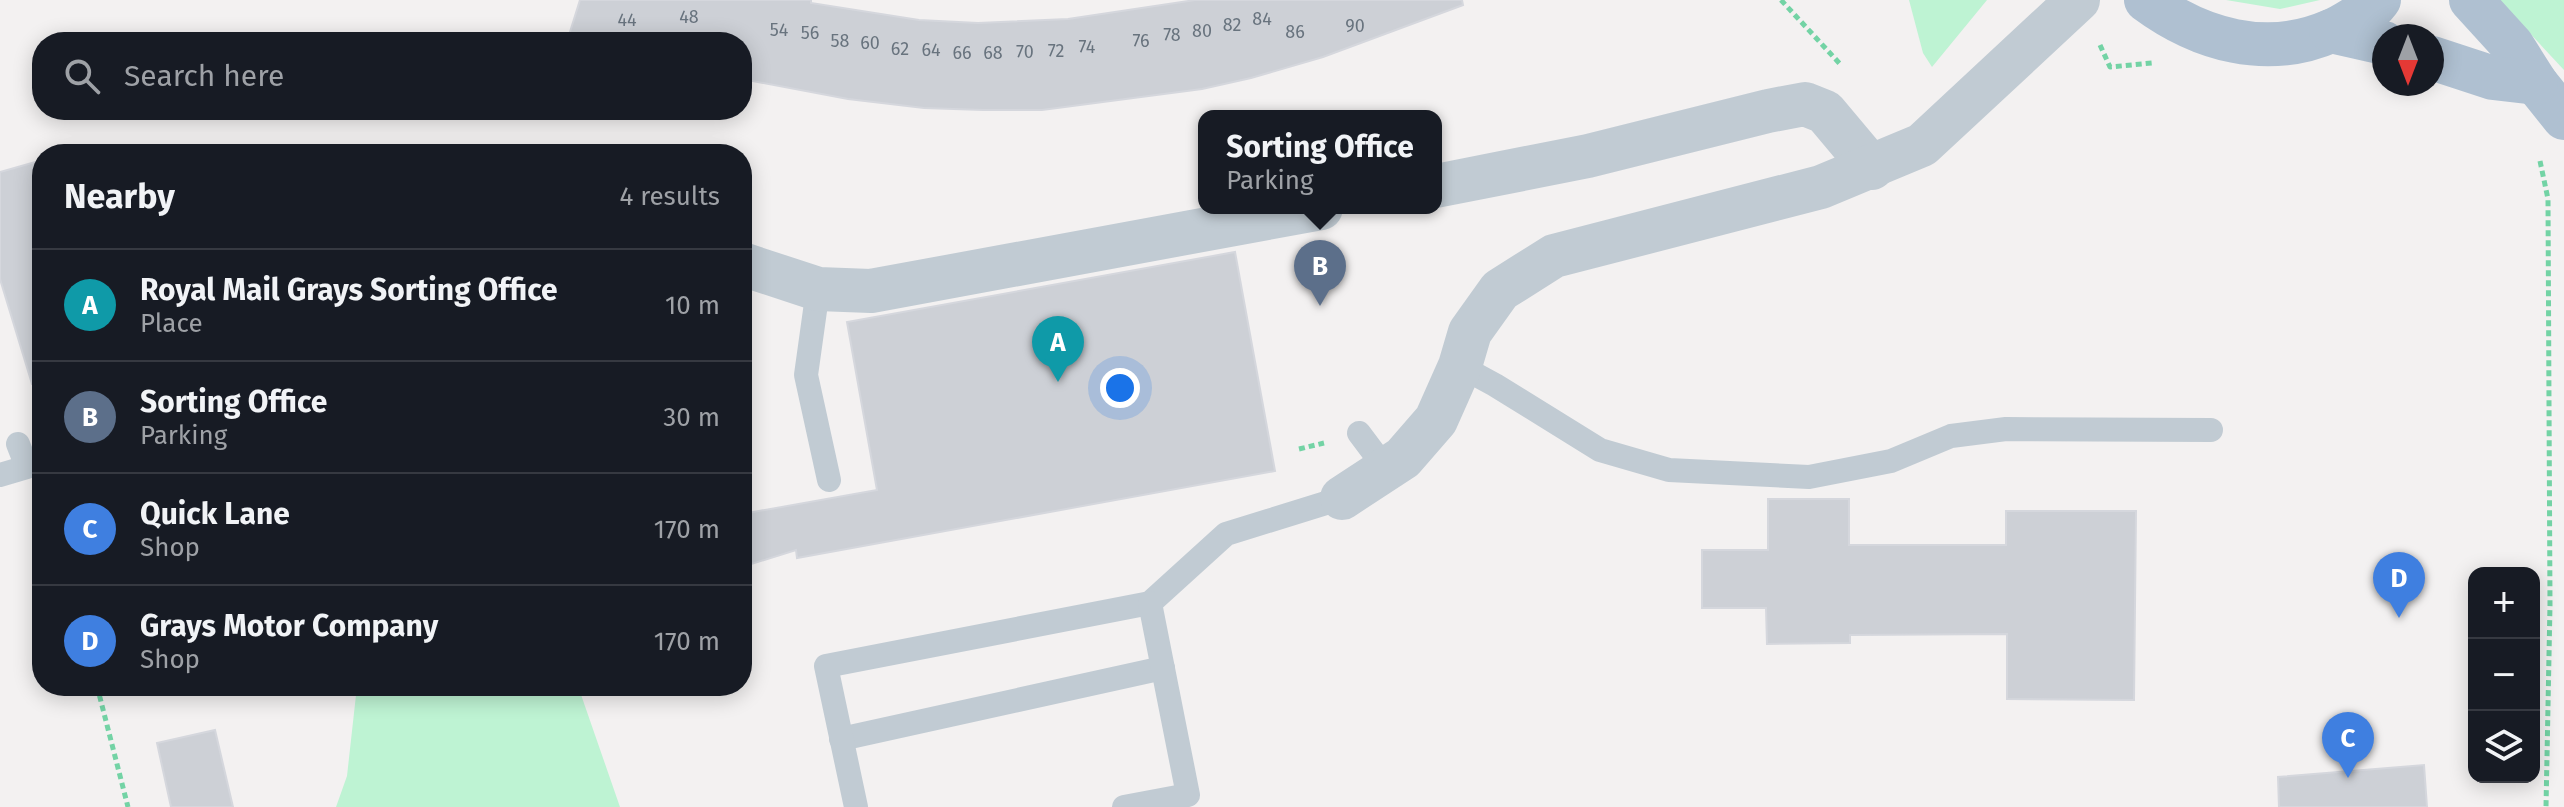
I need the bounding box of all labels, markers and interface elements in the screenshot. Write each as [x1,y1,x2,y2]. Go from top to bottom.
house number: 48 [679,6,699,28]
house number: 84 [1252,8,1272,30]
house number: 44 [617,9,637,31]
house number: 82 [1223,14,1241,36]
house number: 90 [1345,15,1365,37]
house number: 54 [770,19,789,41]
house number: 80 [1192,20,1212,42]
house number: 86 [1285,21,1305,43]
house number: 56 [801,22,819,44]
house number: 78 [1163,24,1181,46]
north arrow [2372,24,2444,96]
house number: 58 [831,30,850,52]
house number: 76 [1132,30,1150,52]
search box [32,32,752,120]
house number: 60 [860,32,880,54]
house number: 74 [1079,36,1096,58]
house number: 62 [891,38,909,60]
house number: 64 [921,39,941,61]
house number: 72 [1048,40,1064,62]
house number: 70 [1016,41,1034,63]
house number: 66 [952,42,972,64]
house number: 68 [983,42,1003,64]
icon: search [60,54,104,98]
text: Search here [124,58,284,94]
popup [1198,110,1442,214]
text: Sorting Office [1226,129,1414,165]
text: Parking [1226,165,1314,196]
text: Nearby [64,176,175,217]
text: 4 results [619,181,720,212]
pin: B [1294,240,1346,306]
text: Royal Mail Grays Sorting Office [140,272,557,308]
text: A [82,290,98,321]
text: 10 m [665,290,720,321]
text: Place [140,308,203,339]
pin: A [1032,316,1084,382]
your location [1100,368,1140,408]
text: Sorting Office [140,384,327,420]
text: B [82,402,98,433]
text: 30 m [663,402,720,433]
text: Parking [140,420,227,451]
text: Quick Lane [140,496,290,532]
text: C [83,514,97,545]
text: 170 m [654,514,720,545]
text: Shop [140,532,200,563]
pin: D [2373,552,2425,618]
map controls [2468,567,2540,783]
button: + [2468,567,2540,639]
text: Grays Motor Company [140,608,438,644]
text: D [82,626,98,657]
text: 170 m [654,626,720,657]
button: − [2468,639,2540,711]
text: Shop [140,644,200,675]
button: layers [2468,711,2540,783]
pin: C [2322,712,2374,778]

